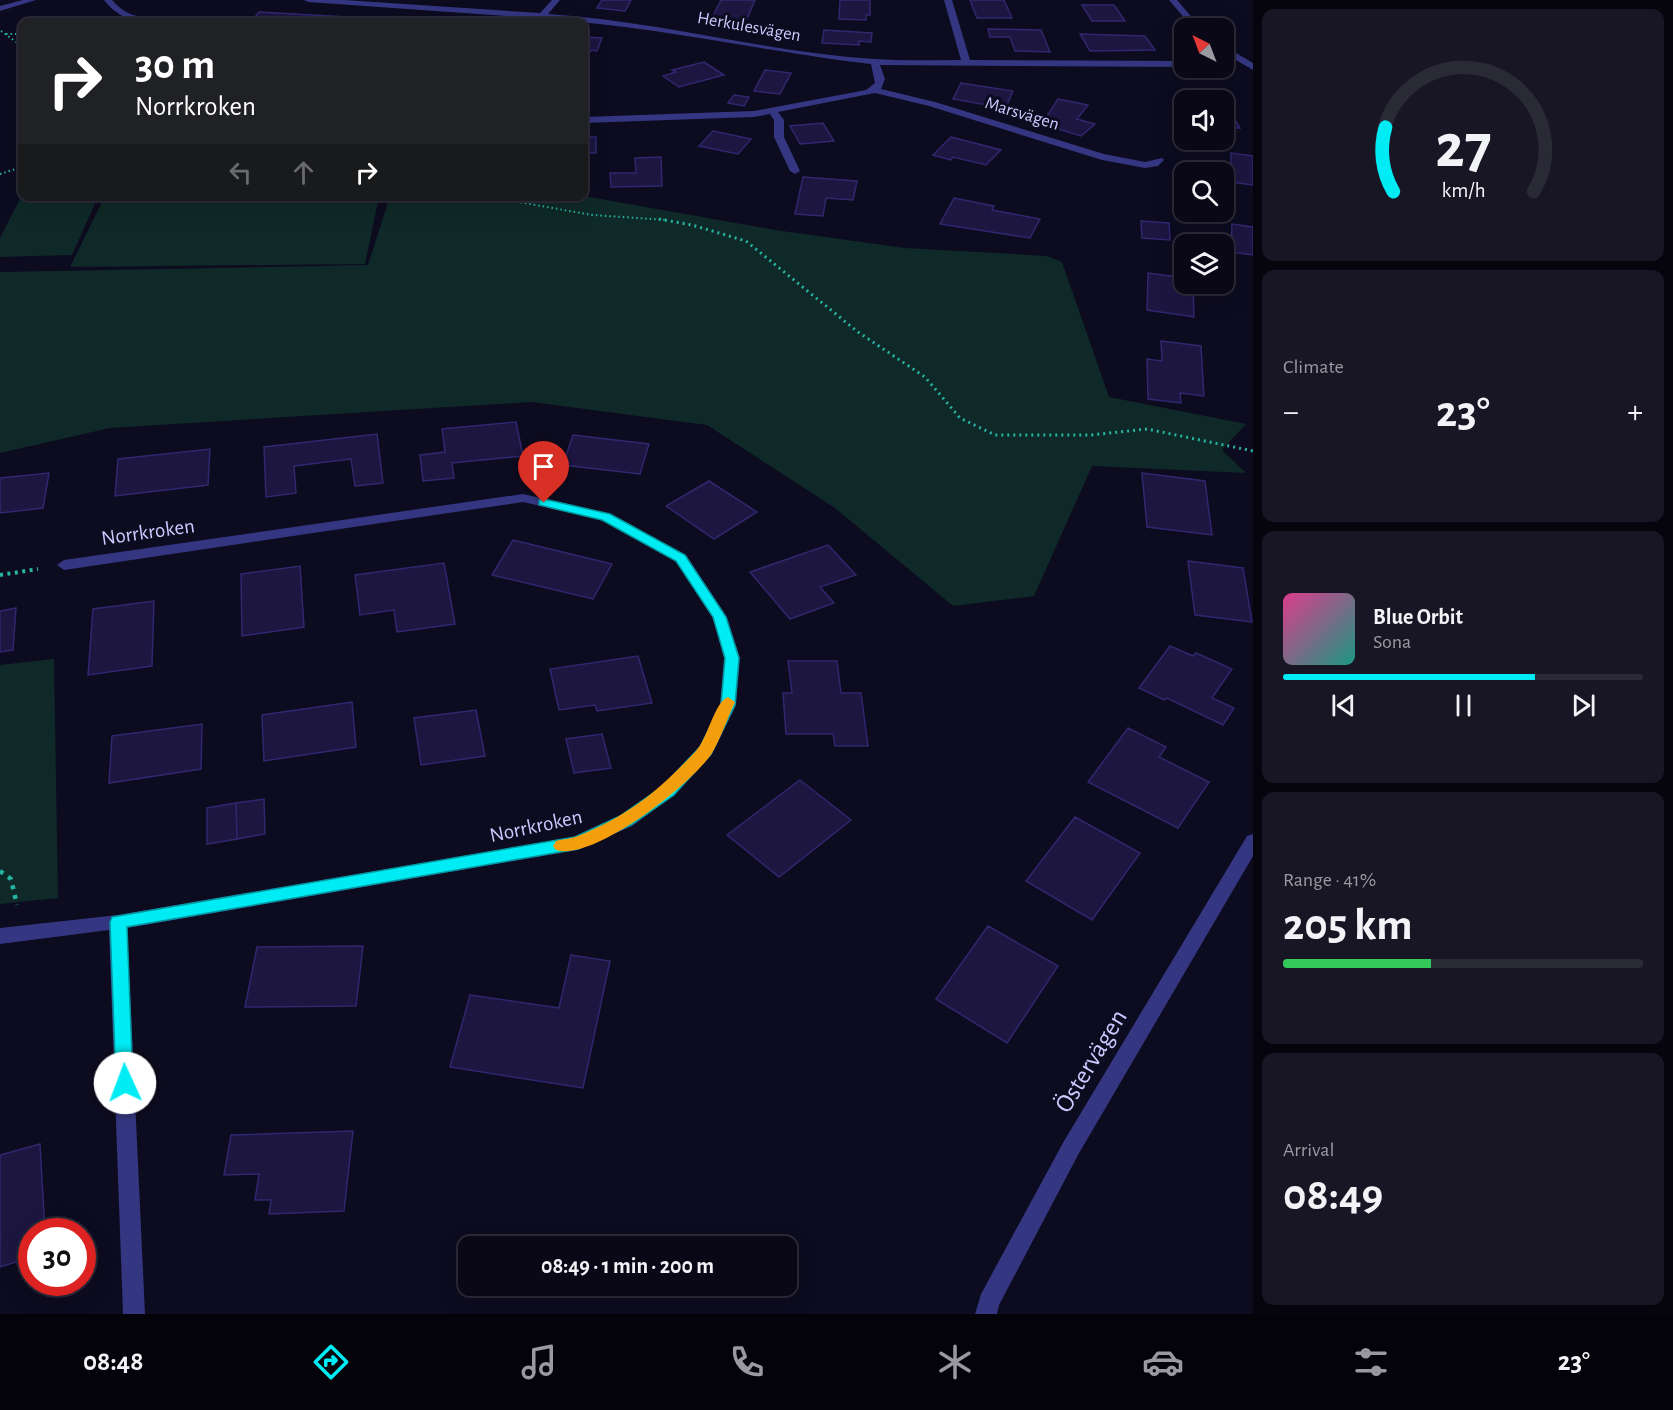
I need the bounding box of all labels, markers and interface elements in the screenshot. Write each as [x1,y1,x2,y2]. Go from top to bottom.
street label: Herkulesvägen [696,9,802,45]
north arrow [1174,18,1234,78]
map controls [1174,18,1234,294]
icon: right [36,42,114,120]
text: 30 m [135,44,215,86]
button: sound [1174,90,1234,150]
text: Norrkroken [135,93,256,120]
street label: Marsvägen [983,94,1061,134]
text: 27 [1435,116,1491,178]
icon: left [224,156,257,189]
icon: ahead [287,156,320,189]
icon: right [350,156,383,189]
button: search [1174,162,1234,222]
text: km/h [1441,180,1485,201]
button: layers [1174,234,1234,294]
text: Climate [1283,357,1344,377]
text: 23° [1436,390,1490,435]
text: − [1283,396,1299,429]
text: + [1627,396,1643,429]
pin [518,441,569,503]
icon: arrive [527,450,560,483]
street label: Norrkroken [100,515,196,549]
text: Blue Orbit [1373,606,1463,628]
text: Sona [1373,632,1411,652]
icon: previous [1327,689,1360,722]
icon: pause [1447,689,1480,722]
icon: next [1567,689,1600,722]
street label: Norrkroken [488,806,584,846]
text: Range · 41% [1283,870,1376,890]
text: 205 km [1283,903,1412,948]
street label: Östervägen [1049,1004,1132,1117]
position arrow [93,1051,157,1115]
text: Arrival [1283,1140,1334,1160]
text: 08:49 [1283,1173,1383,1218]
speed limit sign: 30 [18,1218,96,1296]
text: 08:49 · 1 min · 200 m [541,1255,714,1277]
icon: directions [310,1341,352,1383]
icon: music [518,1341,560,1383]
icon: phone [726,1341,768,1383]
icon: climate [934,1341,976,1383]
icon: car [1142,1341,1184,1383]
icon: filters [1350,1341,1392,1383]
text: 08:48 [83,1348,143,1375]
text: 23° [1558,1348,1590,1375]

